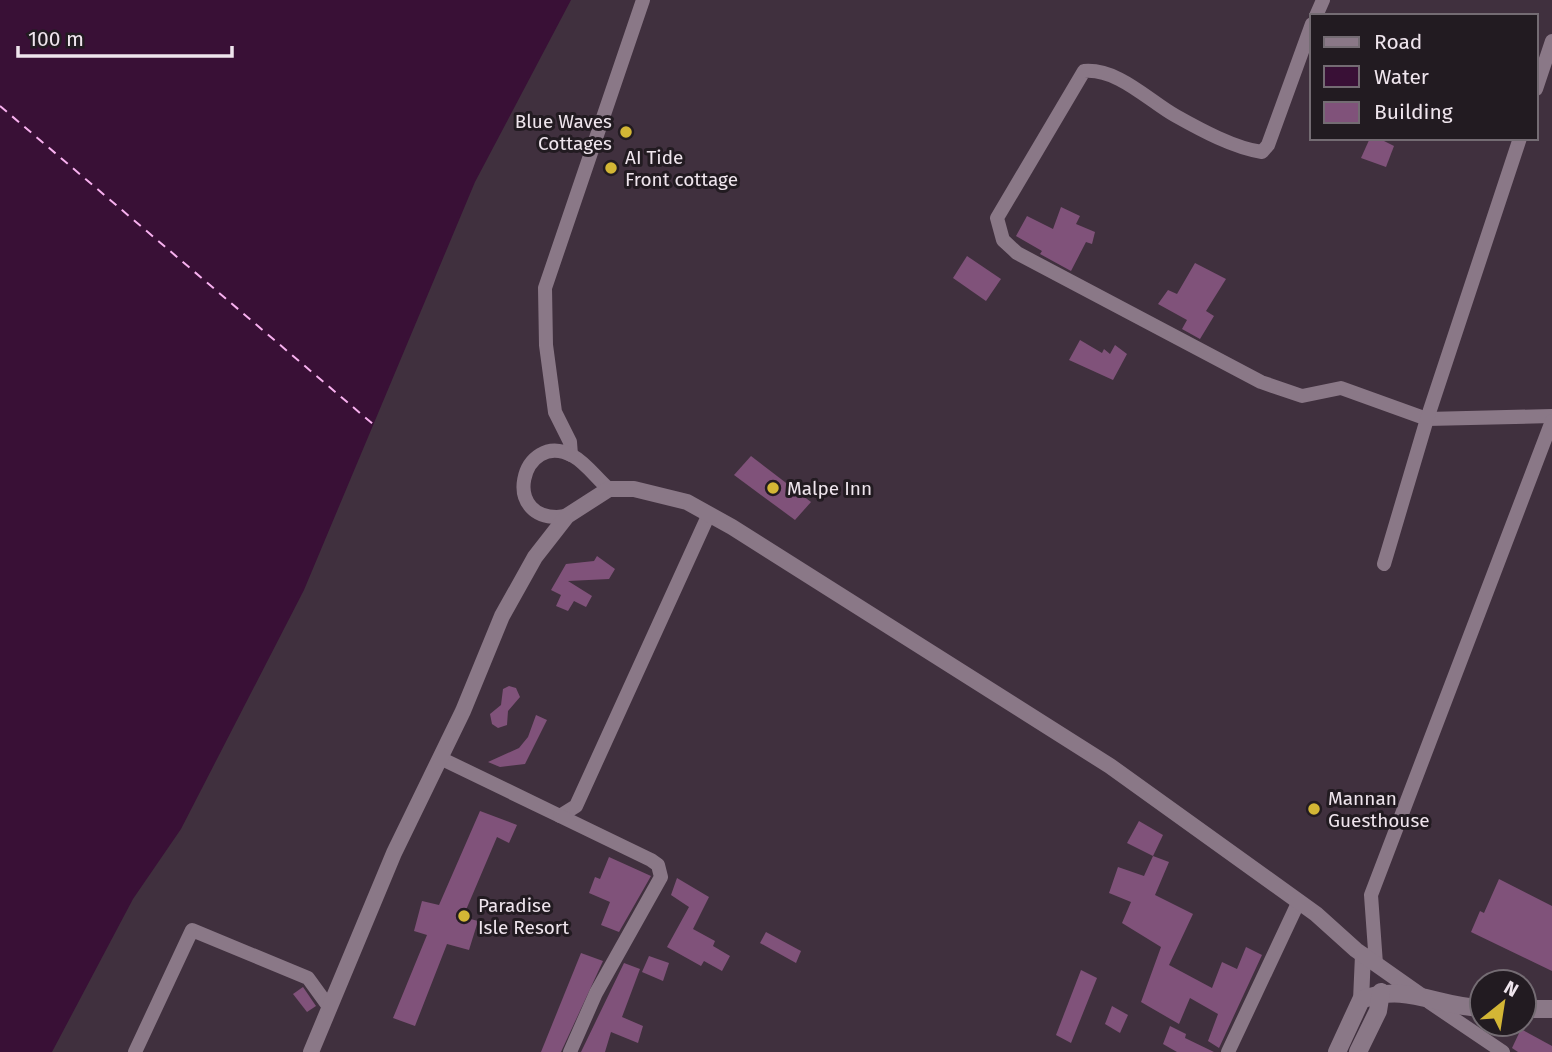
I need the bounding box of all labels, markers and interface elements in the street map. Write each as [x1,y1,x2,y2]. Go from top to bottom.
scale bar [18,14,231,58]
legend [1310,14,1538,140]
text: 100 m [28,26,84,52]
text: Road [1374,29,1422,55]
text: Water [1374,64,1429,90]
text: Building [1374,99,1453,125]
place label: Blue Waves Cottages [515,110,612,155]
marker: Blue Waves Cottages [618,124,634,140]
place label: AI Tide Front cottage [625,146,738,191]
marker: AI Tide Front cottage [603,160,619,176]
place label: Malpe Inn [787,477,872,500]
marker: Malpe Inn [765,480,781,496]
place label: Mannan Guesthouse [1328,787,1430,832]
marker: Mannan Guesthouse [1306,801,1322,817]
place label: Paradise Isle Resort [478,894,569,939]
marker: Paradise Isle Resort [456,908,472,924]
north arrow [1468,968,1538,1038]
text: N [1500,976,1522,1002]

